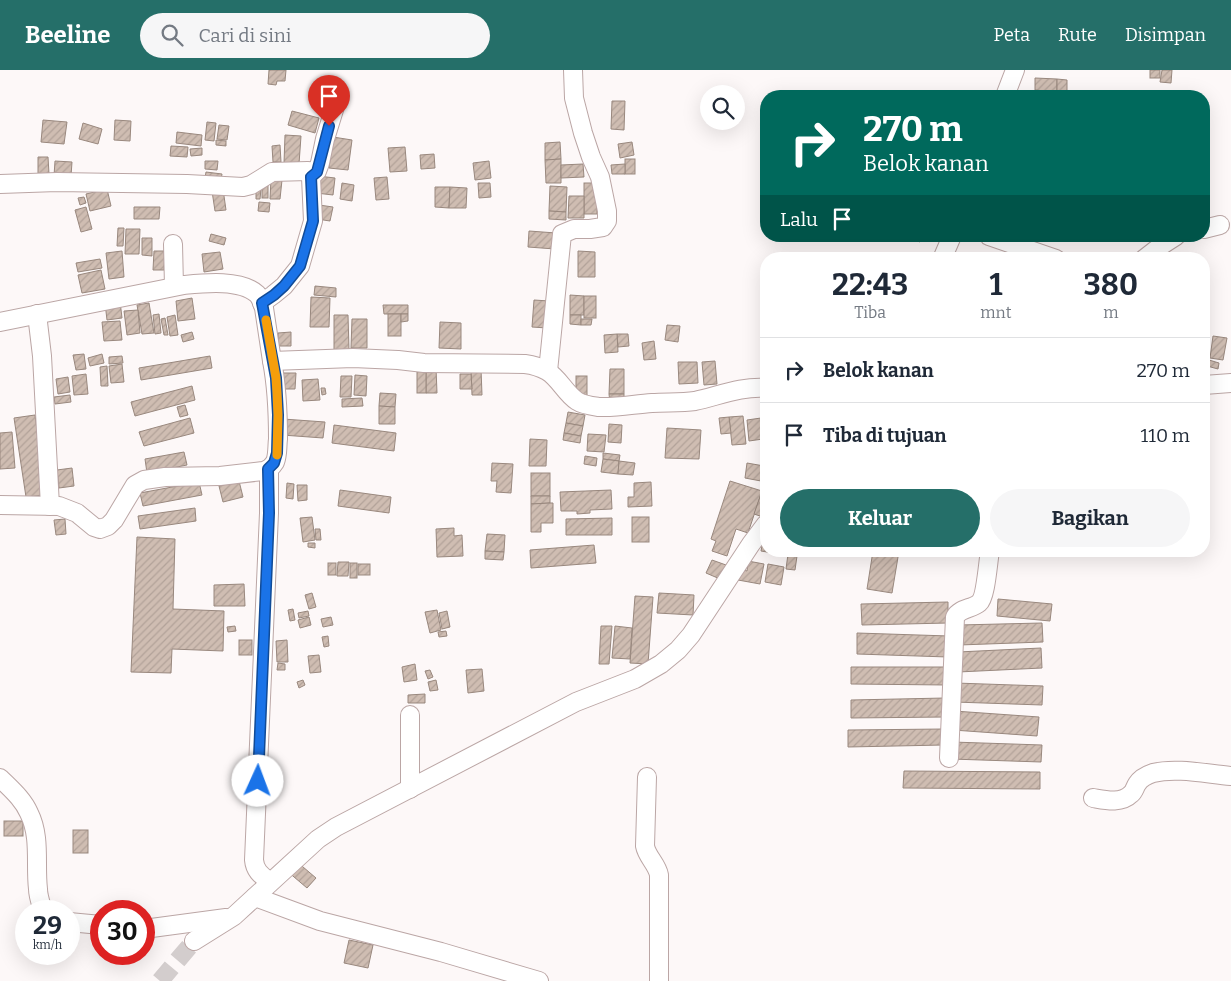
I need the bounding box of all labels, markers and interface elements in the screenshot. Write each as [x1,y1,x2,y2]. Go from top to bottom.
search box [140,13,490,58]
text: Beeline [25,21,110,49]
icon: search [158,21,186,49]
text: Cari di sini [198,24,291,47]
text: Peta [994,24,1030,46]
text: Rute [1058,24,1097,46]
text: Disimpan [1125,24,1206,46]
pin [308,75,350,126]
icon: arrive [315,82,343,110]
map controls [700,85,745,130]
button: search [700,85,745,130]
text: 270 m [863,108,963,150]
icon: right [780,110,845,175]
text: Belok kanan [863,150,989,177]
icon: arrive [828,205,856,233]
text: Lalu [780,208,818,231]
text: 22:43 [832,267,908,303]
text: 1 [989,267,1002,303]
text: 380 [1084,267,1138,303]
text: Tiba [854,303,886,322]
text: mnt [980,303,1012,322]
text: m [1103,303,1118,322]
icon: right [780,356,808,384]
text: Belok kanan [823,359,934,382]
text: 270 m [1137,359,1190,382]
icon: arrive [780,421,808,449]
text: Tiba di tujuan [823,424,947,447]
text: 110 m [1140,424,1190,447]
button: Keluar [780,489,980,547]
button: Bagikan [990,489,1190,547]
position arrow [231,754,283,806]
speed limit sign: 30 [90,900,155,965]
text: 29 [33,911,62,941]
text: km/h [33,938,62,952]

